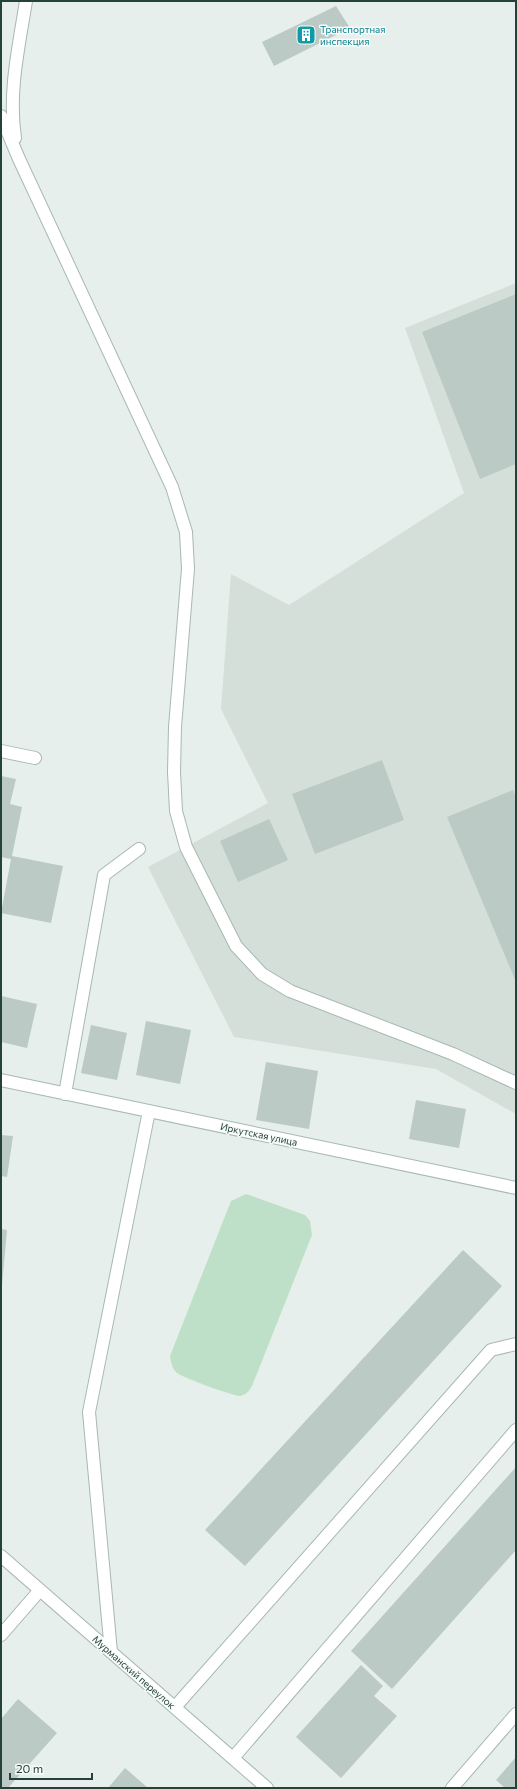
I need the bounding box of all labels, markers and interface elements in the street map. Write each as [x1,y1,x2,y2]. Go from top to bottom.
place label: Транспортная инспекция [320,23,386,47]
building icon: Транспортная инспекция [295,24,317,46]
street label: Иркутская улица [219,1120,299,1148]
street label: Мурманский переулок [90,1633,178,1712]
scale bar [10,1755,92,1781]
text: 20 m [16,1761,43,1775]

